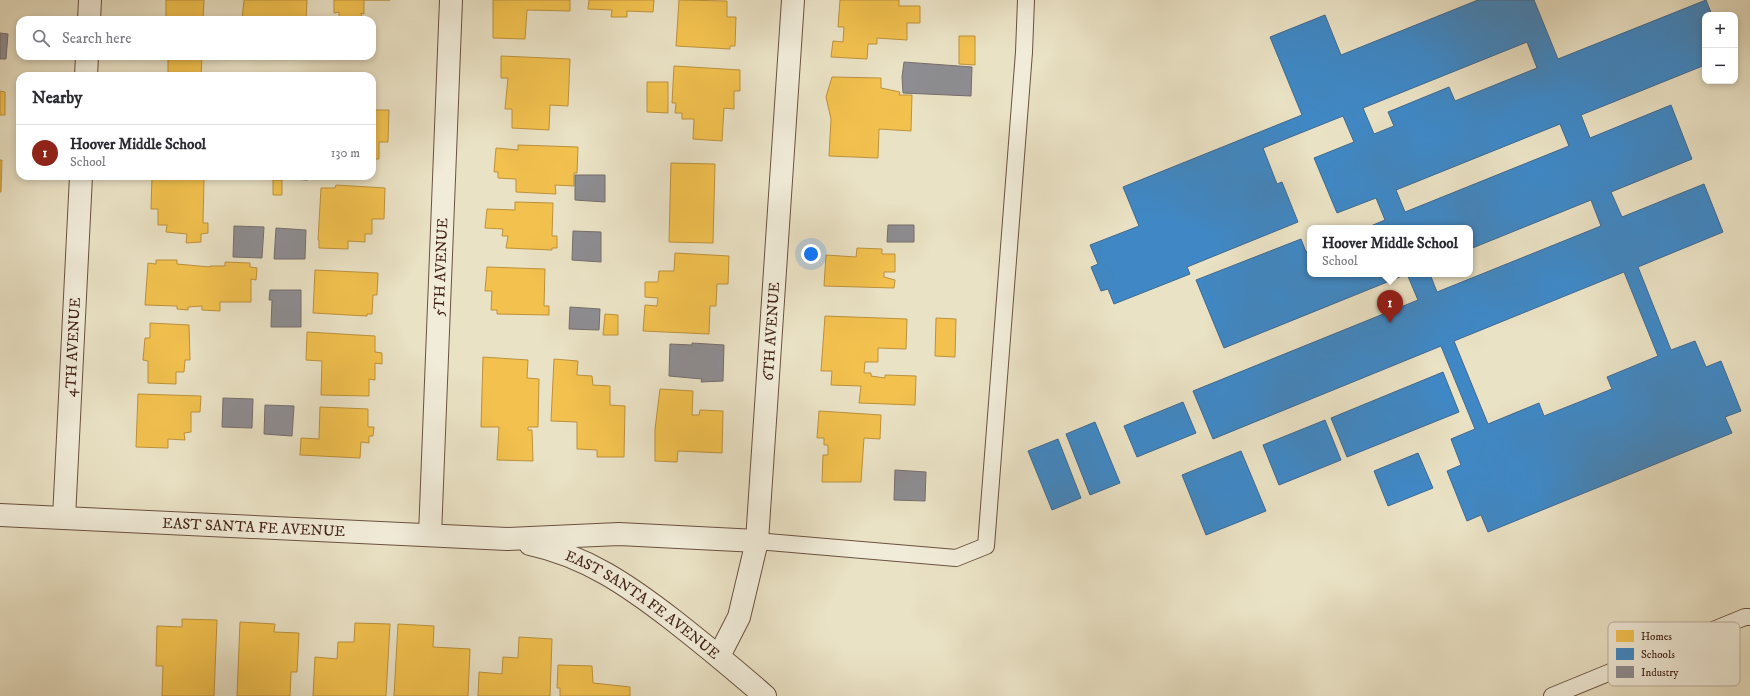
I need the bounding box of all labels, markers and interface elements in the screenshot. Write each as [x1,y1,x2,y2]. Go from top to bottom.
map controls [1702,12,1738,84]
button: + [1702,12,1738,48]
search box [16,16,376,60]
icon: search [30,27,52,49]
text: Search here [62,29,131,48]
button: − [1702,48,1738,84]
text: Nearby [32,87,82,109]
text: Hoover Middle School [70,135,206,154]
text: 1 [43,145,47,161]
text: 130 m [331,145,360,161]
text: School [70,154,106,170]
street label: 5TH AVENUE [429,217,452,317]
popup [1307,225,1473,277]
text: Hoover Middle School [1322,234,1458,253]
your location [801,244,821,264]
text: School [1322,253,1358,269]
street label: 6TH AVENUE [758,281,784,381]
pin: 1 [1377,290,1403,323]
street label: 4TH AVENUE [61,297,84,397]
street label: EAST SANTA FE AVENUE [162,513,346,541]
street label: EAST SANTA FE AVENUE [562,546,724,663]
legend [1608,622,1740,686]
text: Homes [1641,630,1672,644]
text: Schools [1641,648,1675,662]
text: Industry [1641,666,1679,680]

